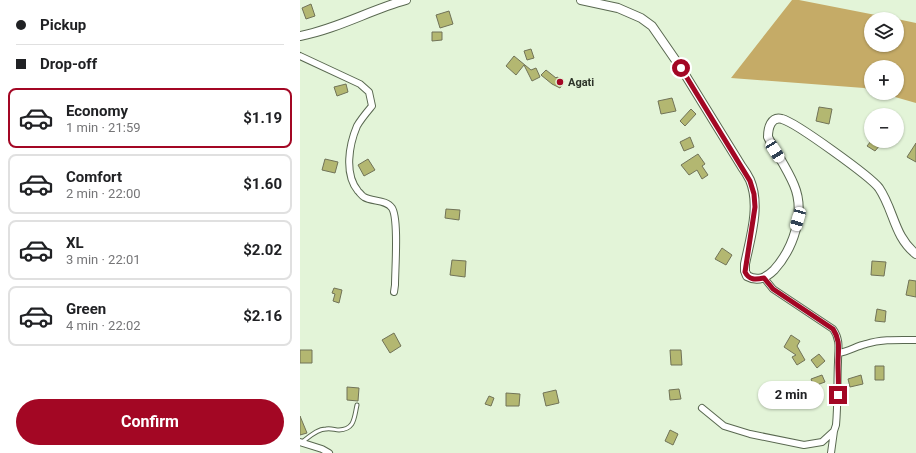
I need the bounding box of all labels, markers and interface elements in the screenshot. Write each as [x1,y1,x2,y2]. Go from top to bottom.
map controls [864,12,904,148]
button: layers [864,12,904,52]
text: Pickup [40,16,86,34]
text: Drop-off [40,55,97,73]
route start [672,59,690,77]
button: + [864,60,904,100]
place label: Agati [568,76,594,89]
marker: Agati [555,77,565,87]
icon: car [18,100,54,136]
text: Economy [66,102,128,120]
button: − [864,108,904,148]
text: $1.19 [243,109,282,127]
text: 1 min · 21:59 [66,120,141,135]
car [764,138,786,164]
icon: car [18,166,54,202]
text: Comfort [66,168,122,186]
text: $1.60 [243,175,282,193]
text: 2 min · 22:00 [66,186,141,201]
car [789,206,807,232]
icon: car [18,232,54,268]
text: XL [66,234,84,252]
text: $2.02 [243,241,282,259]
text: 3 min · 22:01 [66,252,141,267]
icon: car [18,298,54,334]
text: Green [66,300,106,318]
text: $2.16 [243,307,282,325]
text: 4 min · 22:02 [66,318,141,333]
callout: 2 min [758,381,824,409]
route end [829,386,847,404]
text: 2 min [775,387,807,402]
button: Confirm [16,399,284,445]

